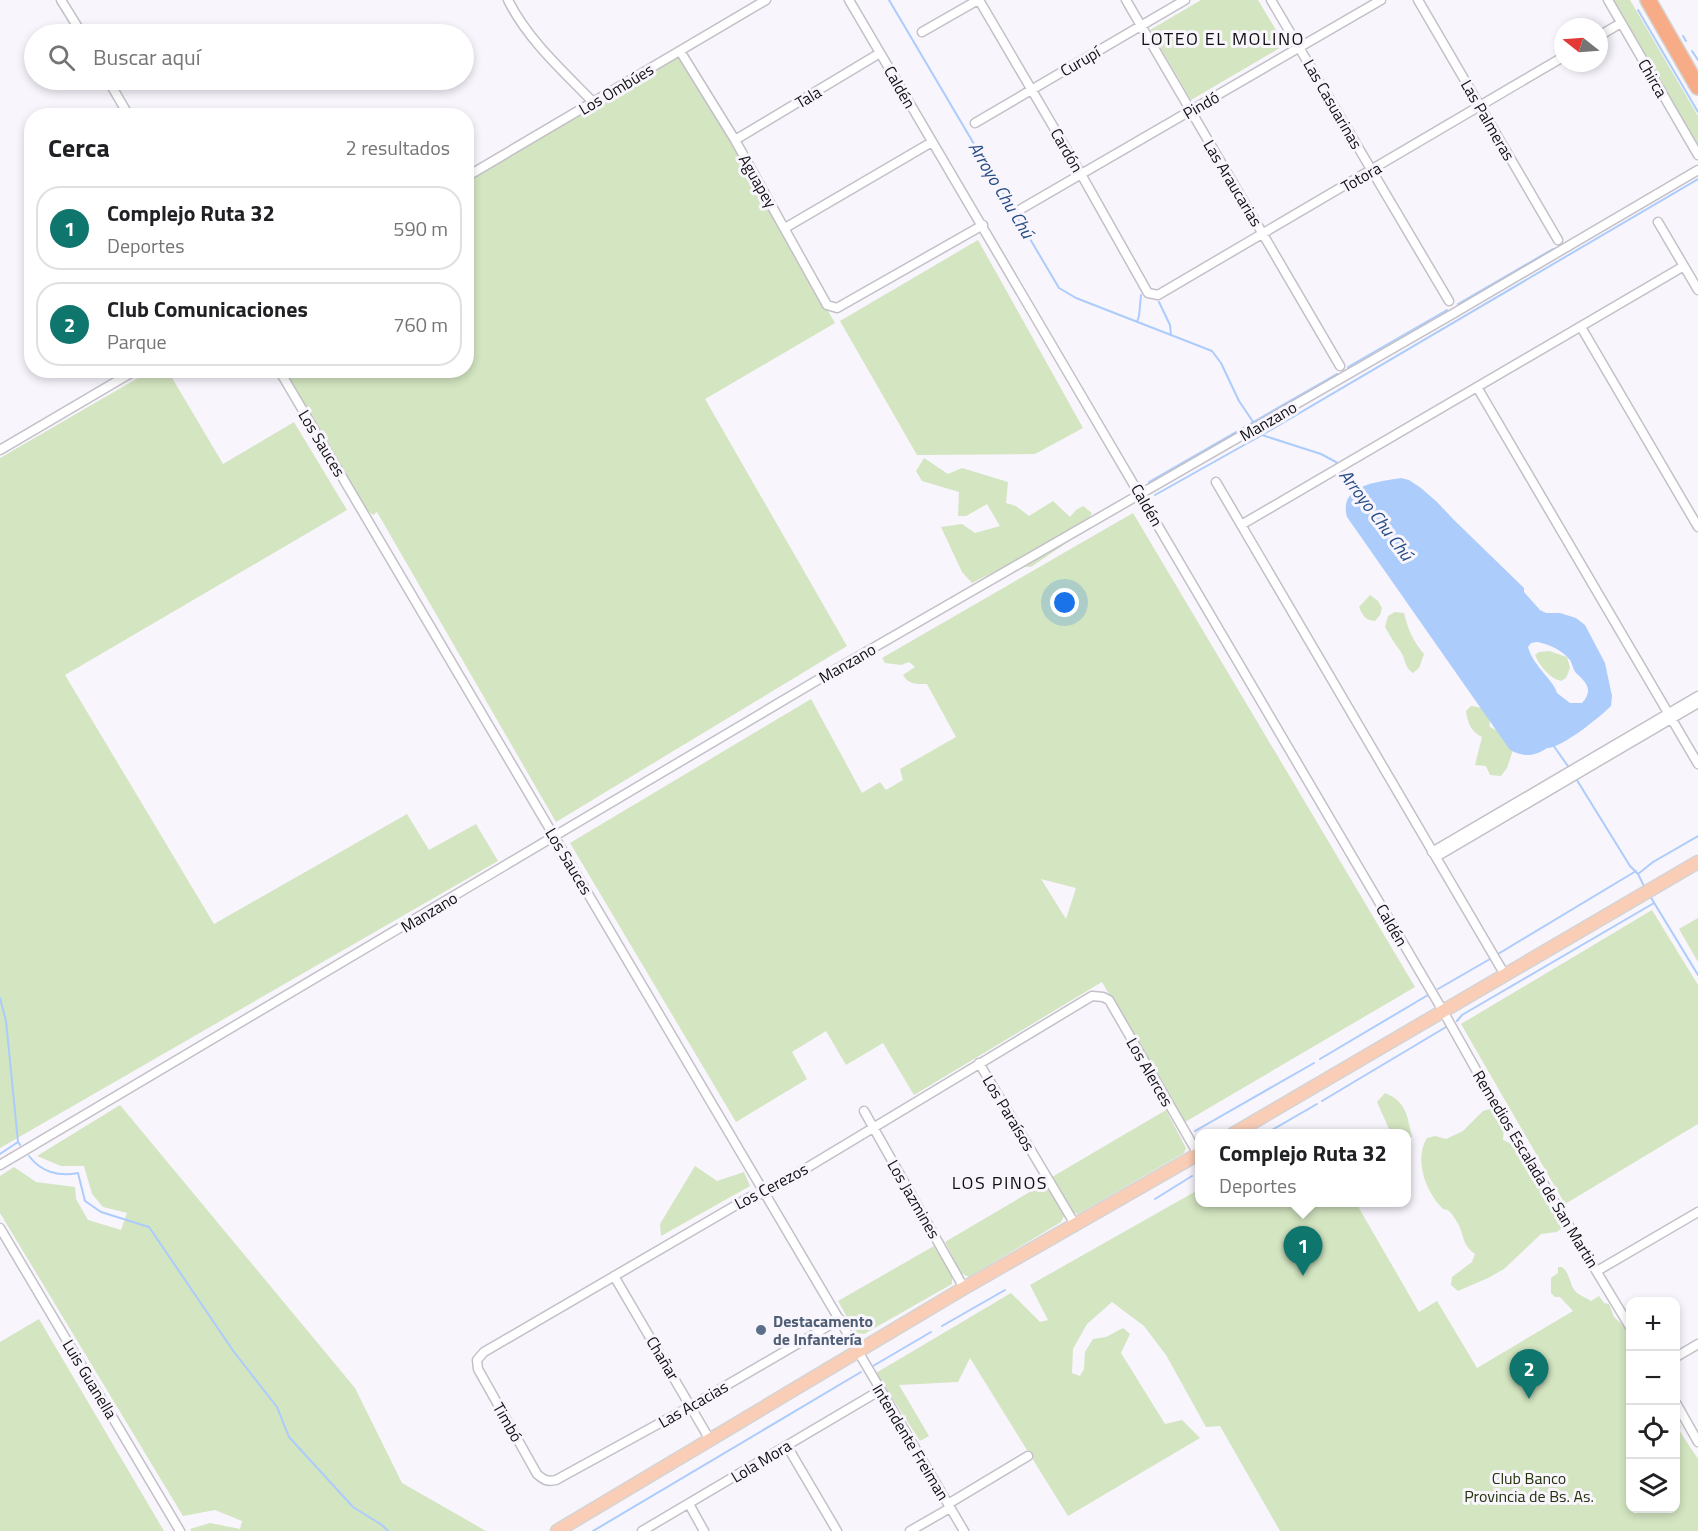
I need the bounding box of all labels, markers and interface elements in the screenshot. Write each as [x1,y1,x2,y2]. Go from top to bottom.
north arrow [1554,18,1608,72]
search box [24,24,474,90]
district label: LOTEO EL MOLINO [1141,25,1305,52]
street label: Curupí [1055,39,1106,82]
text: Buscar aquí [93,40,201,74]
icon: search [45,41,78,74]
street label: Chirca [1632,54,1674,102]
street label: Las Casuarinas [1298,55,1368,153]
street label: Los Ombúes [574,57,658,121]
street label: Caldén [878,61,922,113]
street label: Las Palmeras [1455,75,1521,165]
street label: Tala [790,80,826,114]
street label: Pindó [1178,85,1224,125]
street label: Cardón [1045,123,1089,177]
text: Cerca [48,128,110,167]
text: 2 resultados [346,132,450,163]
street label: Las Araucarias [1198,135,1268,231]
water label: Arroyo Chu Chú [962,136,1041,244]
street label: Aguapey [733,150,783,212]
street label: Totora [1336,156,1386,198]
text: Complejo Ruta 32 [107,196,275,230]
text: 1 [64,213,75,244]
text: 590 m [393,213,448,244]
text: Deportes [107,230,184,261]
text: Club Comunicaciones [107,292,308,326]
text: 2 [64,309,75,340]
text: 760 m [393,309,448,340]
text: Parque [107,326,167,357]
street label: Manzano [1235,395,1301,447]
street label: Los Sauces [293,405,351,481]
water label: Arroyo Chu Chú [1333,463,1420,567]
street label: Caldén [1125,479,1169,531]
your location [1050,588,1079,617]
street label: Manzano [814,637,880,689]
street label: Los Sauces [540,823,598,899]
street label: Manzano [396,886,462,938]
street label: Caldén [1370,899,1414,951]
street label: Los Alerces [1121,1033,1179,1111]
street label: Remedios Escalada de San Martin [1467,1065,1605,1273]
street label: Los Paraísos [977,1070,1041,1156]
popup [1195,1129,1411,1207]
text: Complejo Ruta 32 [1219,1136,1387,1170]
street label: Los Jazmines [882,1155,946,1243]
street label: Los Cerezos [730,1157,812,1215]
district label: LOS PINOS [952,1169,1048,1196]
text: Deportes [1219,1170,1297,1201]
pin: 1 [1284,1226,1322,1276]
map controls [1626,1297,1680,1513]
button: + [1626,1297,1680,1351]
place label: Destacamento de Infantería [773,1309,873,1351]
marker: Destacamento de Infantería [754,1323,768,1337]
street label: Chañar [640,1331,686,1385]
street label: Luis Guanella [57,1335,123,1423]
pin: 2 [1510,1350,1549,1399]
button: − [1626,1351,1680,1405]
street label: Las Acacias [654,1374,732,1434]
street label: Intendente Freiman [867,1379,955,1505]
street label: Timbó [487,1398,529,1446]
button: locate [1626,1405,1680,1459]
street label: Lola Mora [726,1434,796,1488]
button: layers [1626,1459,1680,1513]
park label: Club Banco Provincia de Bs. As. [1464,1466,1594,1508]

